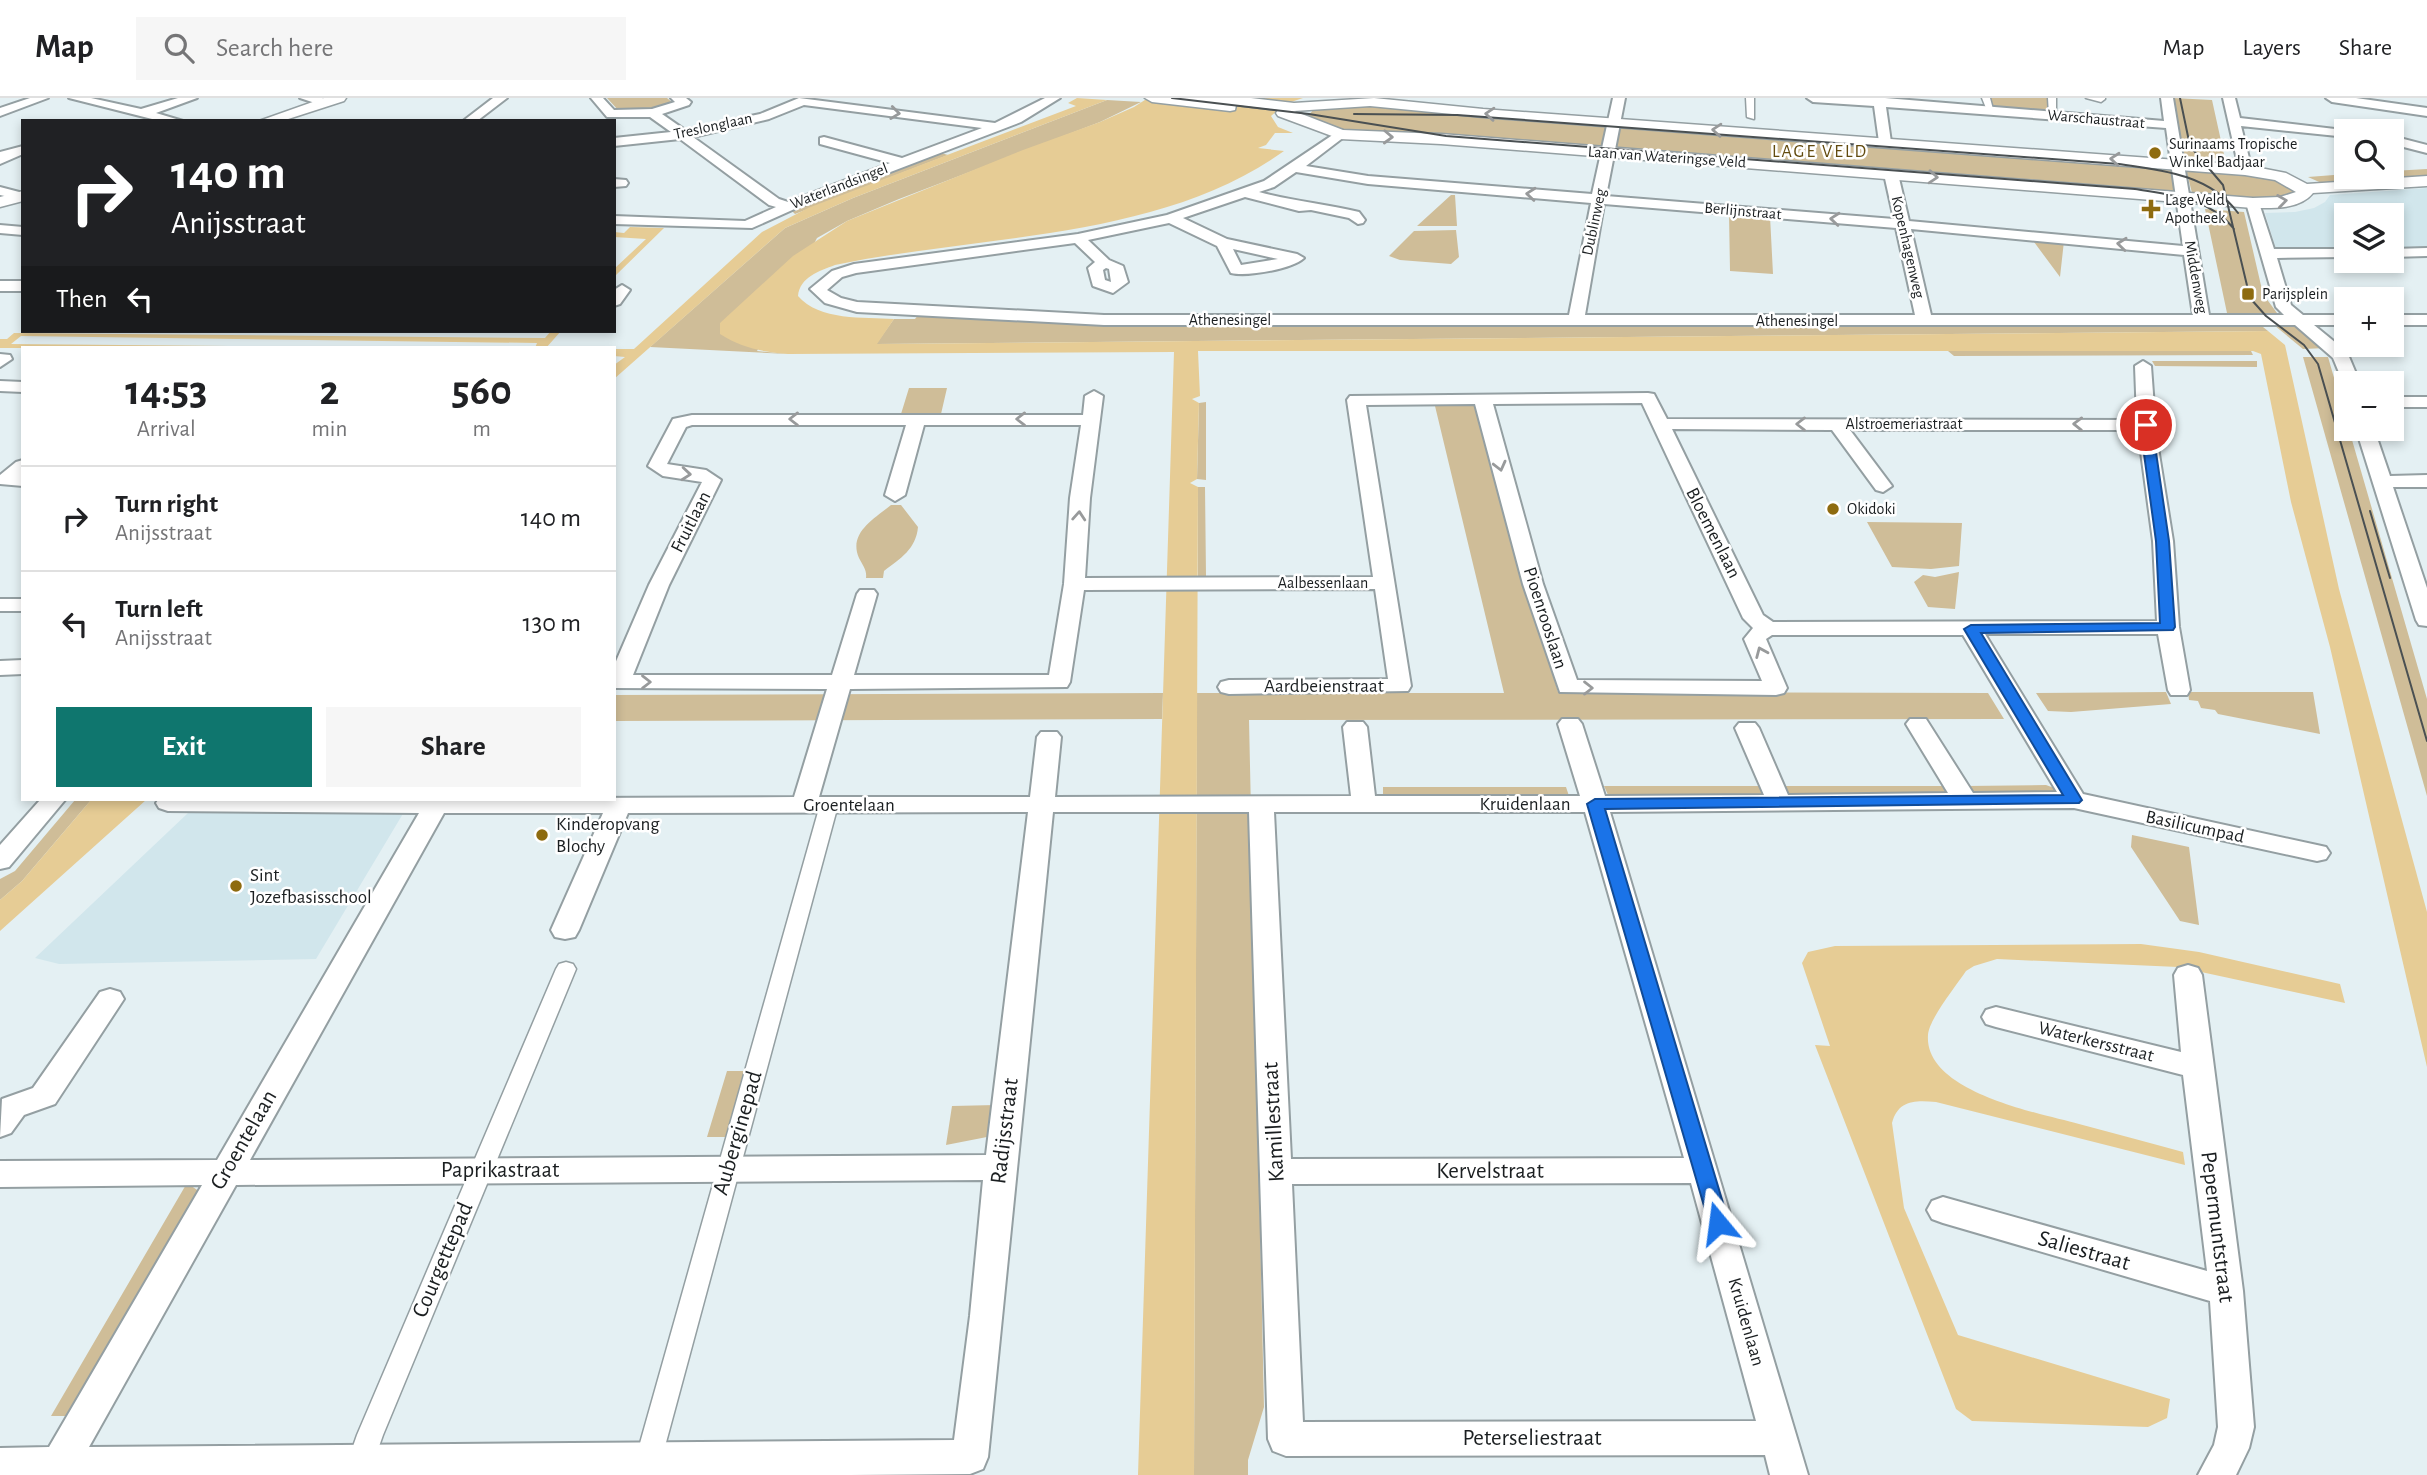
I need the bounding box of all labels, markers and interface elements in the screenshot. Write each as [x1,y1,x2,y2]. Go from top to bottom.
search box [136,17,626,80]
icon: search [160,29,198,67]
text: Map [35,31,94,64]
text: Search here [216,35,334,61]
text: Map [2162,36,2204,60]
text: Layers [2242,36,2301,60]
text: Share [2339,36,2392,60]
one-way arrow [889,106,901,121]
one-way arrow [1484,107,1495,122]
street label: Warschaustraat [2047,107,2145,131]
street label: Treslonglaan [672,110,754,142]
map controls [2334,119,2404,441]
button: search [2334,119,2404,189]
one-way arrow [1711,123,1722,138]
one-way arrow [1383,129,1394,144]
place label: Surinaams Tropische Winkel Badjaar [2169,136,2297,171]
street label: Laan van Wateringse Veld [1587,143,1747,171]
district label: LAGE VELD [1772,143,1868,161]
marker: Surinaams Tropische Winkel Badjaar [2147,145,2163,161]
icon: right [56,147,147,238]
text: 140 m [171,149,286,198]
one-way arrow [2109,152,2120,167]
street label: Waterlandsingel [788,160,890,212]
one-way arrow [1928,169,1939,184]
one-way arrow [1525,187,1536,202]
street label: Dublinweg [1579,187,1609,257]
place label: Lage Veld Apotheek [2165,192,2226,226]
street label: Kopenhagenweg [1888,194,1928,300]
one-way arrow [2276,194,2288,209]
street label: Berlijnstraat [1704,200,1782,223]
marker: Lage Veld Apotheek [2143,201,2159,217]
button: layers [2334,203,2404,273]
text: Anijsstraat [171,207,306,239]
one-way arrow [1830,212,1841,227]
one-way arrow [2116,236,2128,251]
street label: Middenweg [2182,239,2210,315]
icon: left [121,280,159,318]
text: Then [56,286,107,312]
marker: Parijsplein [2240,286,2256,302]
place label: Parijsplein [2262,286,2328,303]
button: + [2334,287,2404,357]
street label: Athenesingel [1189,312,1271,328]
street label: Athenesingel [1756,313,1838,329]
text: 14:53 [125,370,207,412]
text: 2 [319,370,339,412]
text: 560 [451,370,512,412]
button: − [2334,371,2404,441]
pin [2116,395,2176,455]
icon: arrive [2127,406,2165,444]
one-way arrow [788,411,799,427]
one-way arrow [1016,411,1026,427]
one-way arrow [1796,416,1806,432]
street label: Alstroemeriastraat [1845,416,1963,432]
one-way arrow [2072,416,2083,432]
text: Arrival [137,418,196,441]
text: min [311,418,347,441]
text: m [472,418,491,441]
one-way arrow [1492,460,1506,472]
one-way arrow [681,466,692,481]
street label: Bloemenlaan [1682,485,1744,581]
street label: Fruitlaan [668,488,714,556]
text: Turn right [115,491,218,517]
icon: right [56,500,94,538]
marker: Okidoki [1825,501,1841,517]
place label: Okidoki [1847,501,1896,517]
text: 140 m [521,505,581,531]
one-way arrow [1071,510,1086,521]
text: Anijsstraat [115,522,212,545]
street label: Pioenrooslaan [1520,565,1570,671]
street label: Aalbessenlaan [1278,575,1368,591]
text: Turn left [115,596,203,622]
icon: left [56,605,94,643]
text: 130 m [523,610,581,636]
text: Anijsstraat [115,627,212,650]
one-way arrow [1755,647,1769,659]
one-way arrow [641,674,651,690]
street label: Aardbeienstraat [1264,677,1384,696]
one-way arrow [1583,680,1594,695]
button: Exit [56,707,312,787]
button: Share [326,707,581,787]
street label: Kruidenlaan [1480,795,1570,814]
street label: Groentelaan [803,796,895,815]
street label: Basilicumpad [2144,807,2246,847]
place label: Kinderopvang Blochy [556,815,660,856]
marker: Kinderopvang Blochy [534,827,550,843]
place label: Sint Jozefbasisschool [250,866,372,907]
marker: Sint Jozefbasisschool [228,878,244,894]
street label: Waterkersstraat [2036,1018,2156,1066]
street label: Kamillestraat [1259,1061,1289,1183]
street label: Auberginepad [709,1068,767,1198]
street label: Radijsstraat [987,1076,1023,1185]
street label: Groentelaan [206,1086,282,1194]
street label: Pepermuntstraat [2196,1150,2238,1305]
street label: Paprikastraat [441,1159,560,1182]
street label: Kervelstraat [1436,1160,1545,1183]
position arrow [1681,1186,1755,1260]
street label: Courgettepad [408,1199,478,1321]
street label: Saliestraat [2035,1227,2133,1275]
street label: Kruidenlaan [1724,1276,1768,1368]
street label: Peterseliestraat [1462,1427,1602,1450]

